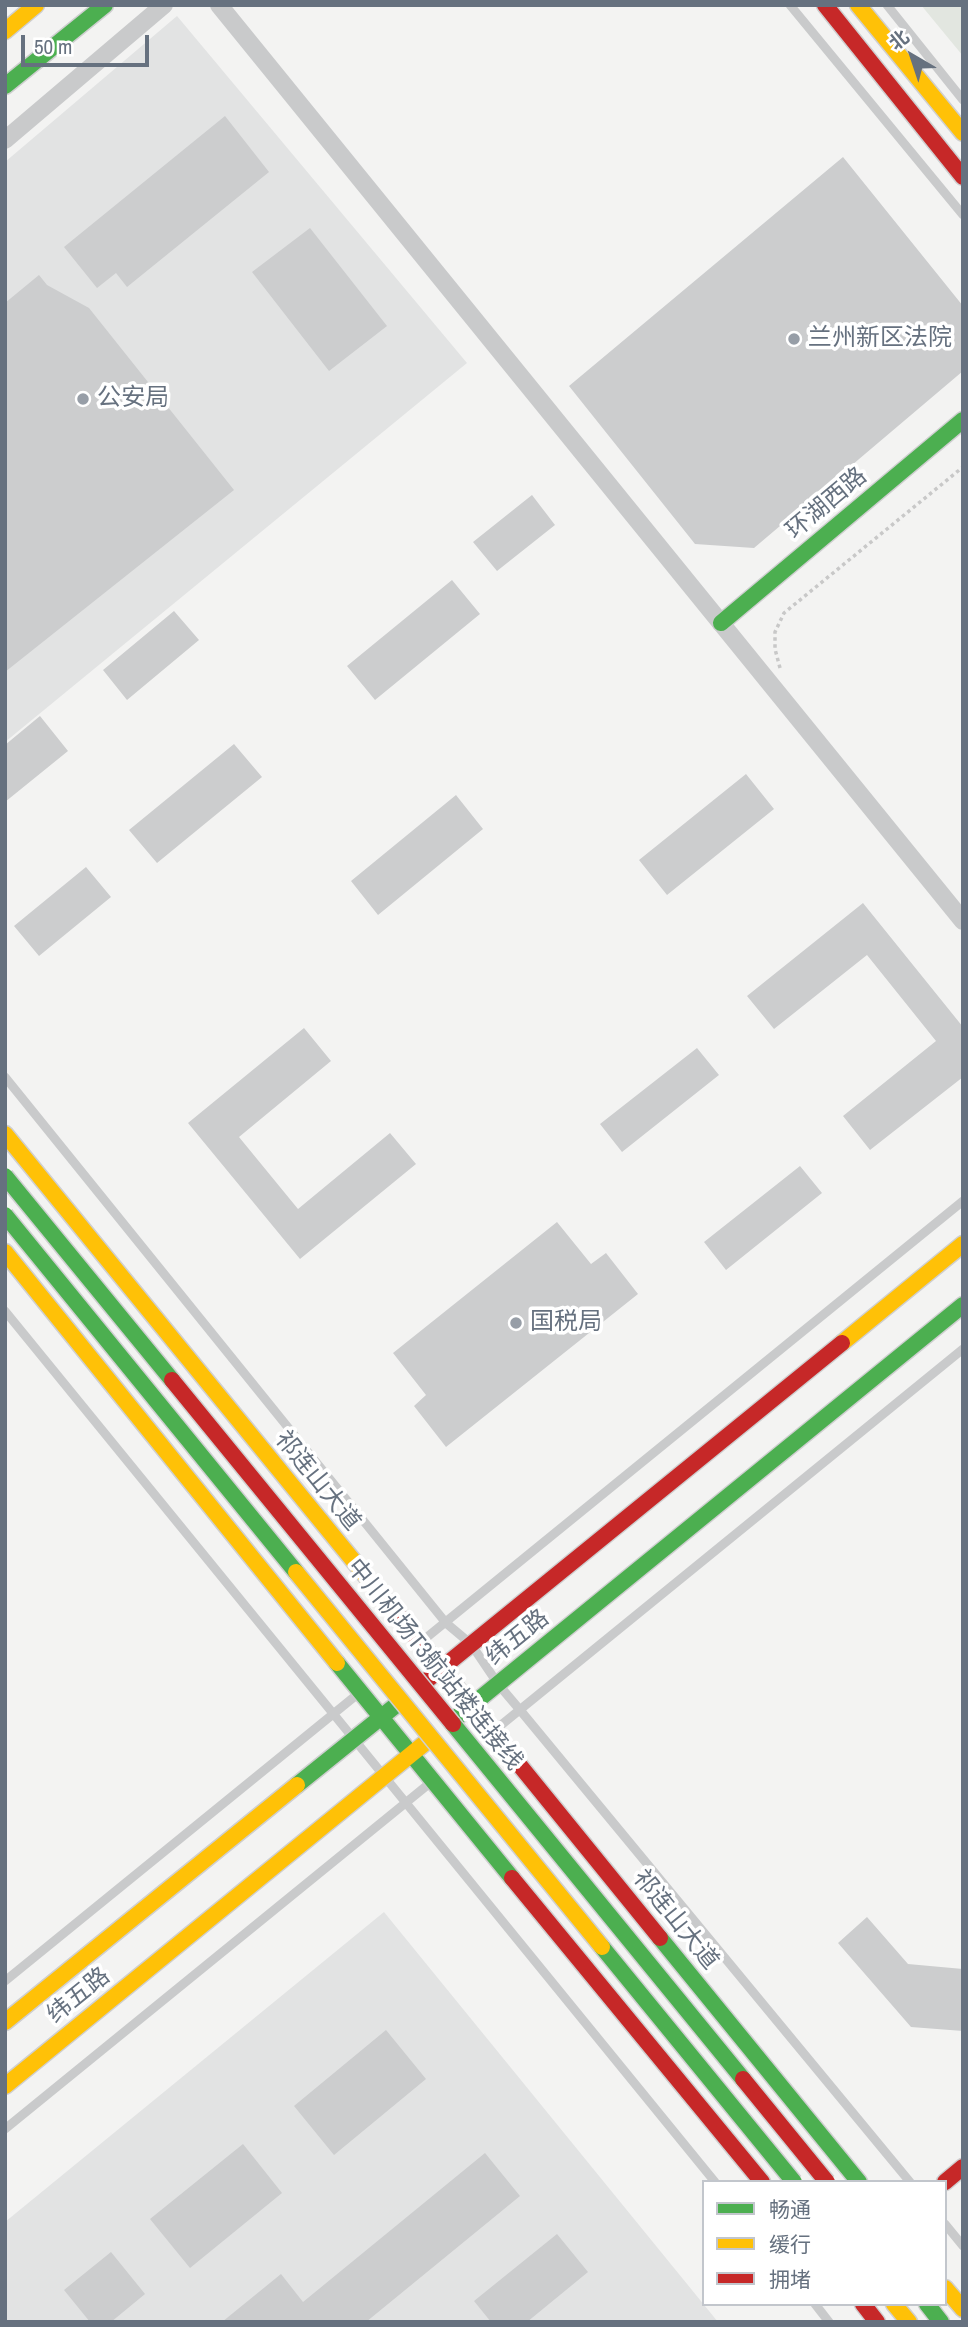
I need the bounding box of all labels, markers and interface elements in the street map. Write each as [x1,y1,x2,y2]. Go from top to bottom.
scale bar [24,21,152,65]
north arrow [877,21,947,91]
text: 北 [883,24,914,56]
text: 50 m [34,32,72,61]
place label: 兰州新区法院 [808,325,952,353]
marker: 兰州新区法院 [786,331,802,347]
place label: 公安局 [97,385,169,413]
marker: 公安局 [75,391,91,407]
street label: 环湖西路 [781,462,873,546]
place label: 国税局 [530,1309,602,1337]
marker: 国税局 [508,1315,524,1331]
street label: 祁连山大道 [268,1425,366,1537]
street label: 中川机场T3航站楼连接线 [340,1554,528,1776]
street label: 纬五路 [481,1604,555,1672]
street label: 祁连山大道 [626,1864,724,1976]
street label: 纬五路 [42,1962,116,2030]
legend [702,2180,947,2306]
text: 畅通 [769,2195,811,2224]
text: 缓行 [769,2230,811,2259]
text: 拥堵 [769,2265,811,2294]

